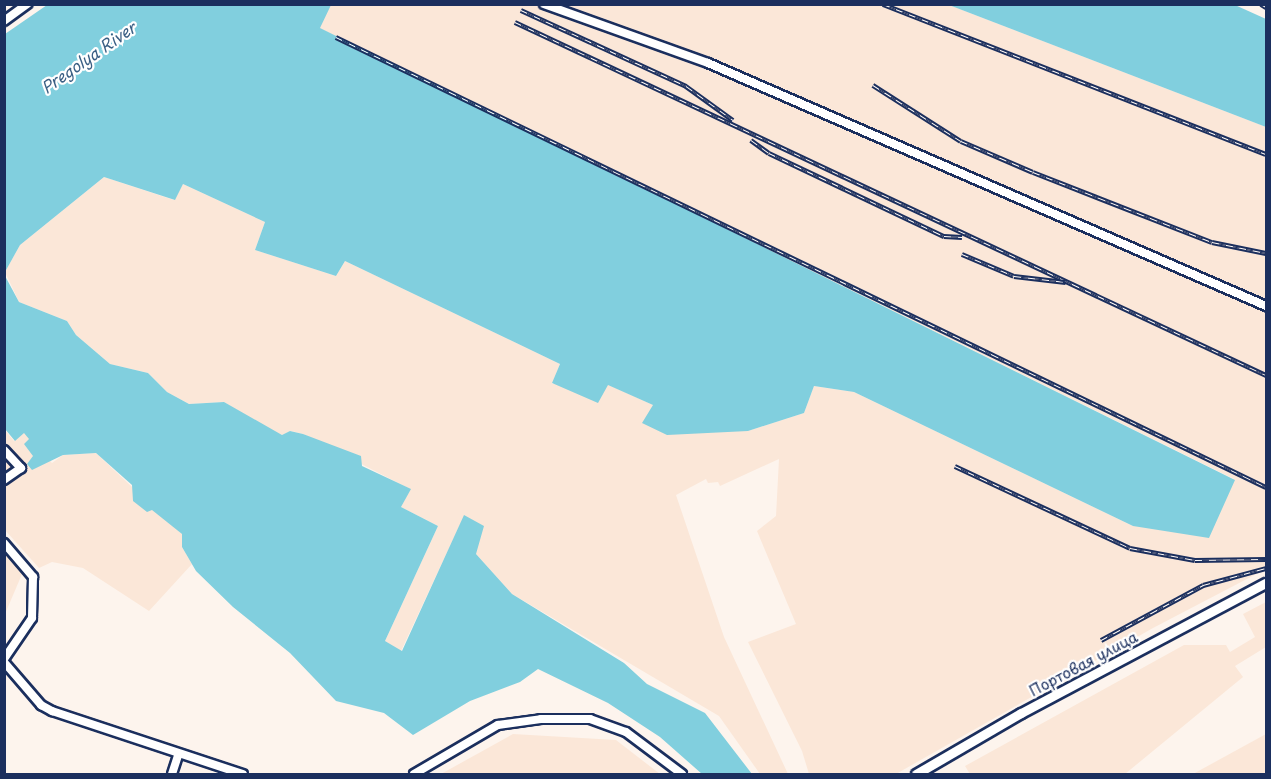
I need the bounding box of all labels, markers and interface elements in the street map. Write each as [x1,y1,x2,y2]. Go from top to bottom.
water label: Pregolya River [37,17,139,97]
street label: Портовая улица [1025,627,1141,699]

